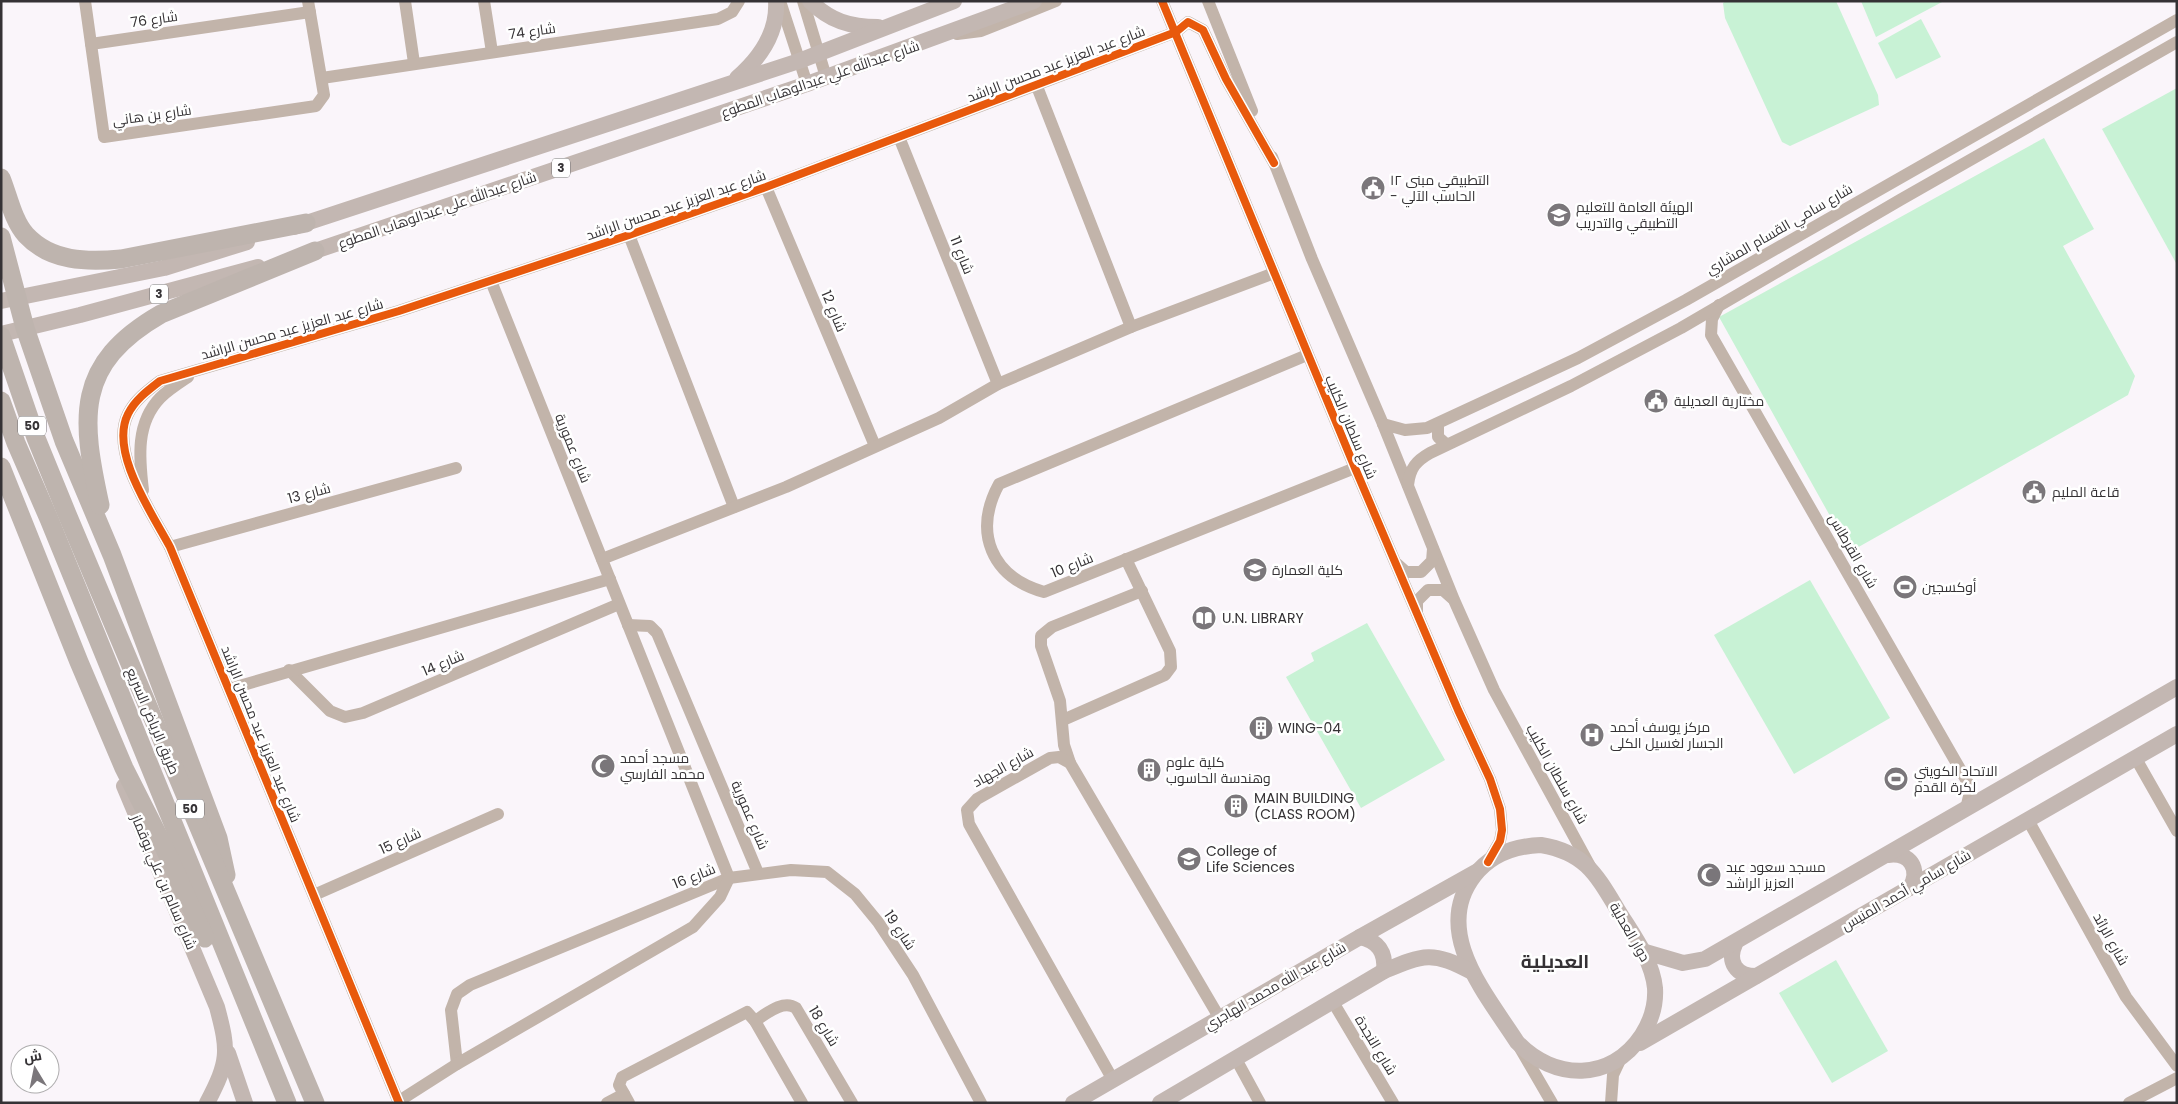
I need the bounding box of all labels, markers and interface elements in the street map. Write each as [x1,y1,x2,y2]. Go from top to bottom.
street label: شارع 76 [129,6,179,32]
street label: شارع 74 [507,18,557,44]
street label: شارع عبد العزيز عبد محسن الراشد [964,21,1148,107]
street label: شارع عبدالله علي عبدالوهاب المطوع [718,36,923,124]
street label: شارع بن هاني [111,100,193,132]
road number: 3 [552,158,570,178]
street label: شارع عبد العزيز عبد محسن الراشد [583,165,769,245]
street label: شارع عبدالله علي عبدالوهاب المطوع [335,167,540,255]
place label: التطبيقي مبنى ١٢ - الحاسب الآلي [1390,170,1490,208]
public building icon: التطبيقي مبنى ١٢ - الحاسب الآلي [1360,175,1386,201]
street label: شارع سامي القسام المشاري [1702,179,1857,281]
place label: الهيئة العامة للتعليم التطبيقي والتدريب [1576,197,1693,235]
school or university icon: الهيئة العامة للتعليم التطبيقي والتدريب [1546,202,1572,228]
street label: شارع 11 [945,233,979,277]
road number: 3 [150,284,168,304]
street label: شارع 12 [816,287,852,335]
street label: شارع عبد العزيز عبد محسن الراشد [198,293,386,365]
street label: شارع سلطان الكليب [1320,372,1382,482]
public building icon: مختارية العديلية [1643,388,1669,414]
place label: مختارية العديلية [1674,391,1764,411]
street label: شارع عمورية [550,410,596,486]
road number: 50 [18,416,46,436]
street label: شارع 13 [285,478,333,508]
public building icon: قاعة المليم [2021,479,2047,505]
place label: قاعة المليم [2052,482,2119,502]
street label: شارع القرطاس [1824,510,1882,592]
street label: شارع 10 [1048,547,1096,583]
school or university icon: كلية العمارة [1242,557,1268,583]
place label: كلية العمارة [1272,560,1343,580]
sports icon: أوكسجين [1892,574,1918,600]
place label: أوكسجين [1922,577,1977,597]
library icon: U.N. LIBRARY [1191,605,1217,631]
place label: U.N. LIBRARY [1222,608,1304,628]
street label: شارع عبد العزيز عبد محسن الراشد [216,643,306,825]
street label: شارع 14 [419,645,467,681]
street label: طريق الرياض السريع [121,665,185,777]
building icon: WING-04 [1248,715,1274,741]
place label: مركز يوسف أحمد الجسار لغسيل الكلى [1610,717,1724,753]
place label: WING-04 [1278,718,1341,738]
street label: شارع سلطان الكليب [1521,721,1593,827]
hospital icon: مركز يوسف أحمد الجسار لغسيل الكلى [1579,722,1605,748]
street label: شارع الجهاد [969,742,1037,792]
place label: مسجد أحمد محمد الفارسي [620,748,705,785]
place label: كلية علوم وهندسة الحاسوب [1166,752,1271,788]
mosque icon: مسجد أحمد محمد الفارسي [590,753,616,779]
building icon: كلية علوم وهندسة الحاسوب [1136,757,1162,783]
place label: الاتحاد الكويتي لكرة القدم [1914,761,1998,797]
sports icon: الاتحاد الكويتي لكرة القدم [1883,766,1909,792]
street label: شارع عمورية [726,777,774,853]
place label: MAIN BUILDING (CLASS ROOM) [1254,788,1356,824]
building icon: MAIN BUILDING (CLASS ROOM) [1223,793,1249,819]
road number: 50 [176,800,204,819]
street label: شارع سالم بن علي بوقماز [124,810,202,953]
street label: شارع 15 [376,823,424,859]
place label: College of Life Sciences [1206,841,1295,877]
street label: شارع سامي أحمد المنيس [1838,845,1975,937]
school or university icon: College of Life Sciences [1176,846,1202,872]
place label: مسجد سعود عبد العزيز الراشد [1726,857,1826,893]
street label: شارع 16 [670,858,718,894]
mosque icon: مسجد سعود عبد العزيز الراشد [1696,862,1722,888]
street label: دوار العدلية [1605,899,1655,965]
street label: شارع 19 [879,906,921,954]
street label: شارع الرائد [2088,909,2134,969]
street label: شارع عبد الله محمد الهاجري [1201,937,1350,1036]
district label: العديلية [1521,948,1589,975]
street label: شارع 18 [804,1002,844,1050]
street label: شارع النجدة [1350,1011,1402,1079]
north arrow [10,1044,60,1094]
text: ش [22,1045,43,1068]

